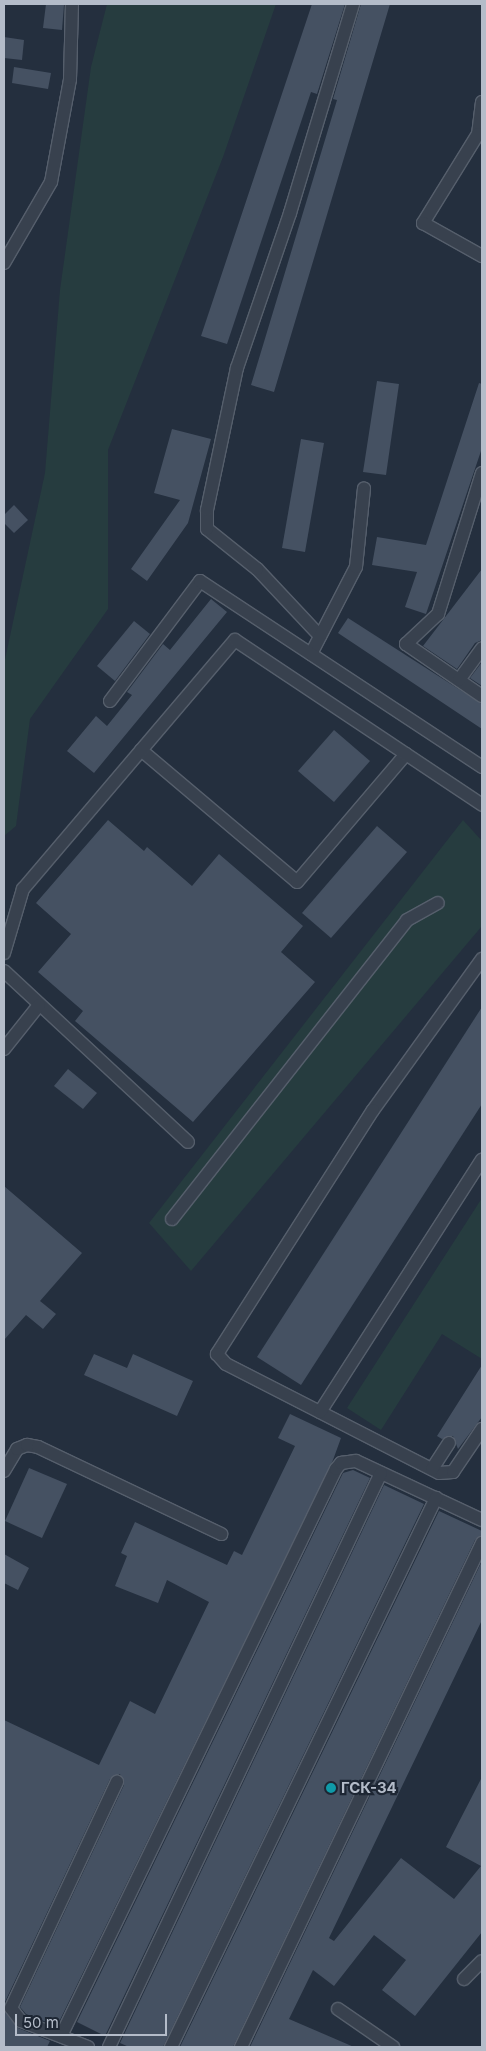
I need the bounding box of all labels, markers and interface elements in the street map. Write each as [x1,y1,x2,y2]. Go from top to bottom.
place label: ГСК-34 [341,1779,397,1797]
marker: ГСК-34 [325,1782,337,1794]
scale bar [18,2004,170,2036]
text: 50 m [23,2013,59,2032]

